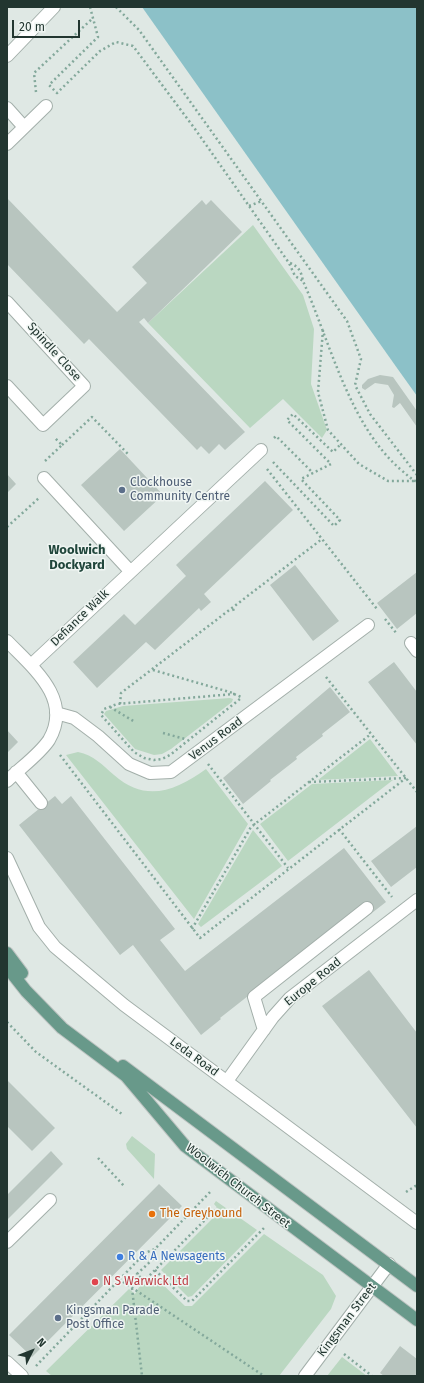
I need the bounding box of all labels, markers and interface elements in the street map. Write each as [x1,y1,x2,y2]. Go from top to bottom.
scale bar [14,12,82,38]
text: 20 m [19,20,45,34]
street label: Spindle Close [24,320,84,384]
place label: Clockhouse Community Centre [130,476,230,504]
marker: Clockhouse Community Centre [117,485,127,495]
district label: Woolwich Dockyard [48,542,106,573]
street label: Defiance Walk [48,587,112,649]
street label: Venus Road [186,714,246,764]
street label: Europe Road [282,955,344,1009]
street label: Leda Road [167,1034,221,1080]
street label: Woolwich Church Street [183,1141,293,1231]
place label: The Greyhound [160,1207,242,1221]
marker: The Greyhound [147,1209,157,1219]
place label: R & A Newsagents [128,1250,225,1264]
marker: R & A Newsagents [115,1252,125,1262]
place label: N S Warwick Ltd [103,1275,189,1289]
marker: N S Warwick Ltd [90,1277,100,1287]
street label: Kingsman Street [315,1280,379,1360]
place label: Kingsman Parade Post Office [66,1304,160,1332]
marker: Kingsman Parade Post Office [53,1313,63,1323]
north arrow [12,1331,52,1371]
text: N [34,1336,49,1350]

